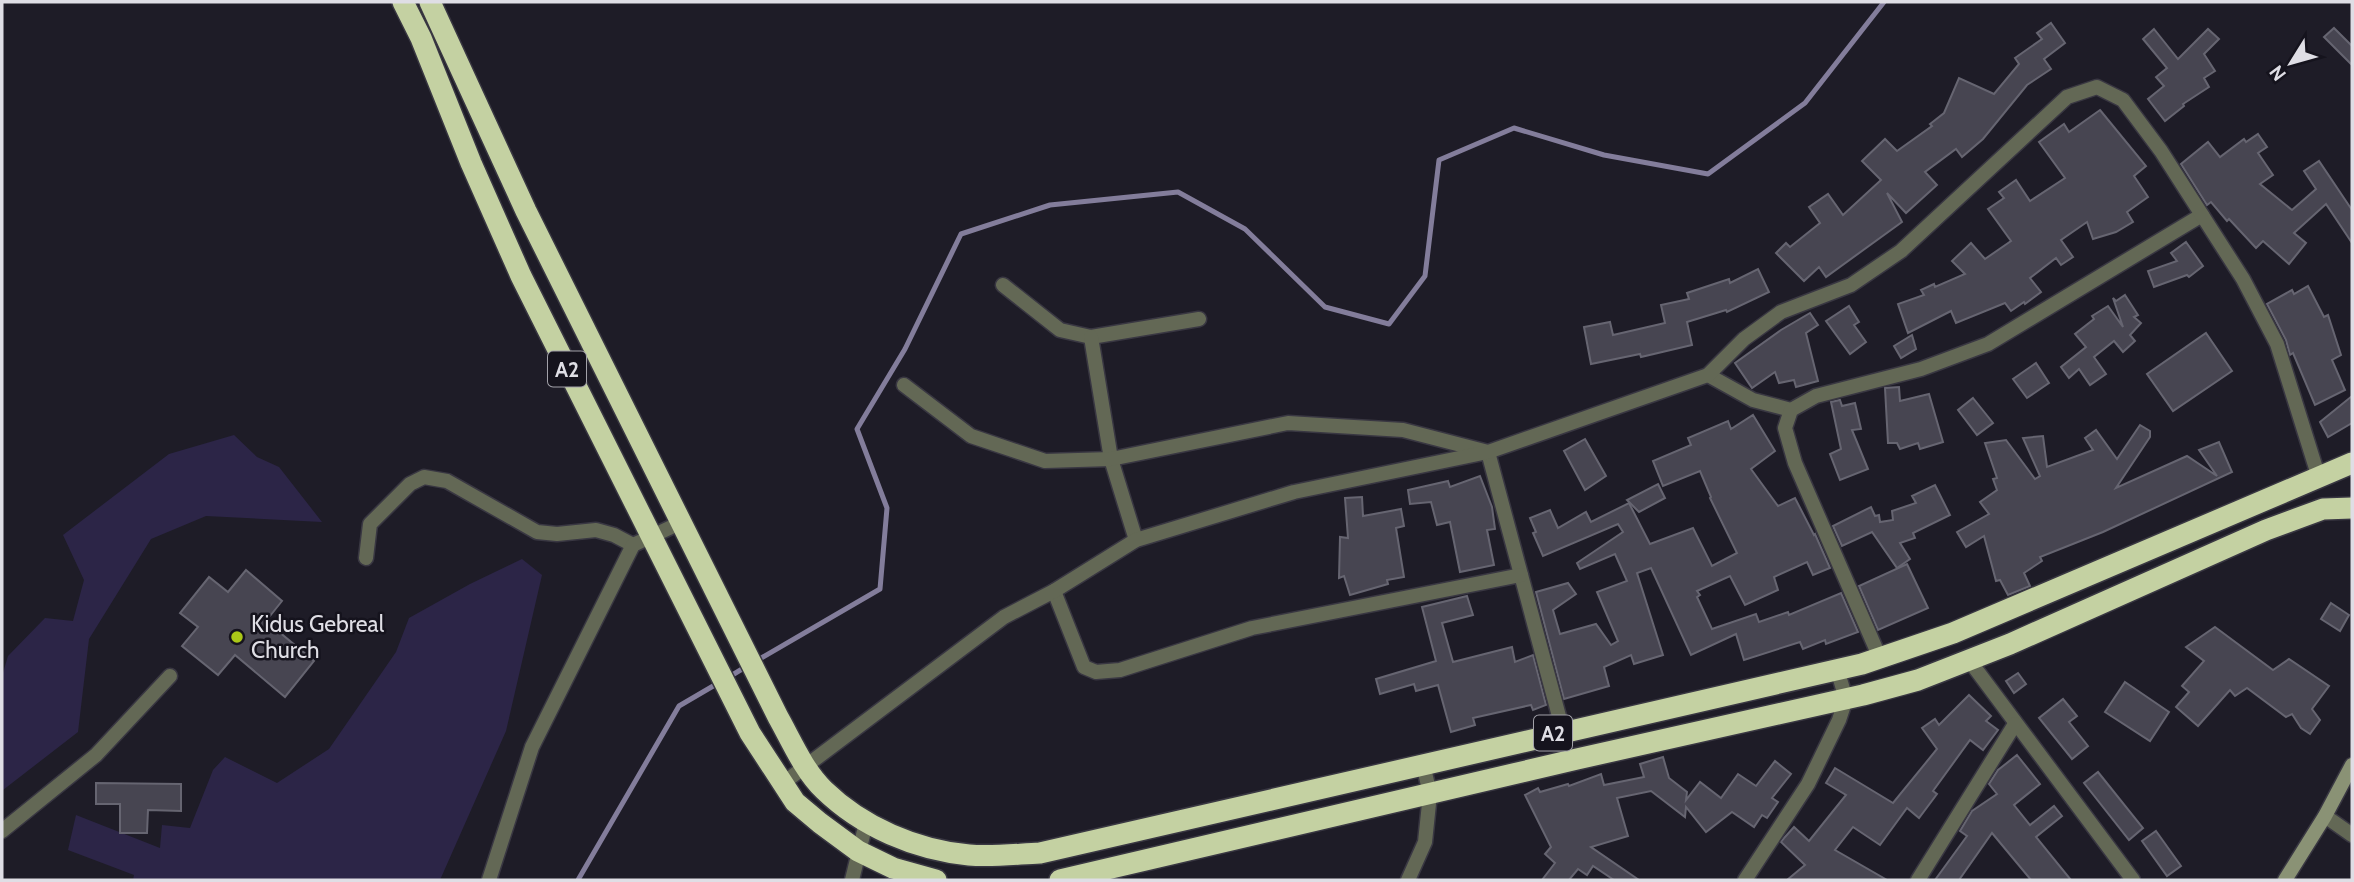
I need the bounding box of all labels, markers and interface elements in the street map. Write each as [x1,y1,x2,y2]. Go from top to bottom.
north arrow [2256,28,2326,98]
text: N [2265,61,2291,85]
road number: A2 [548,352,586,386]
place label: Kidus Gebreal Church [251,610,385,664]
marker: Kidus Gebreal Church [229,629,245,645]
road number: A2 [1534,716,1572,750]

